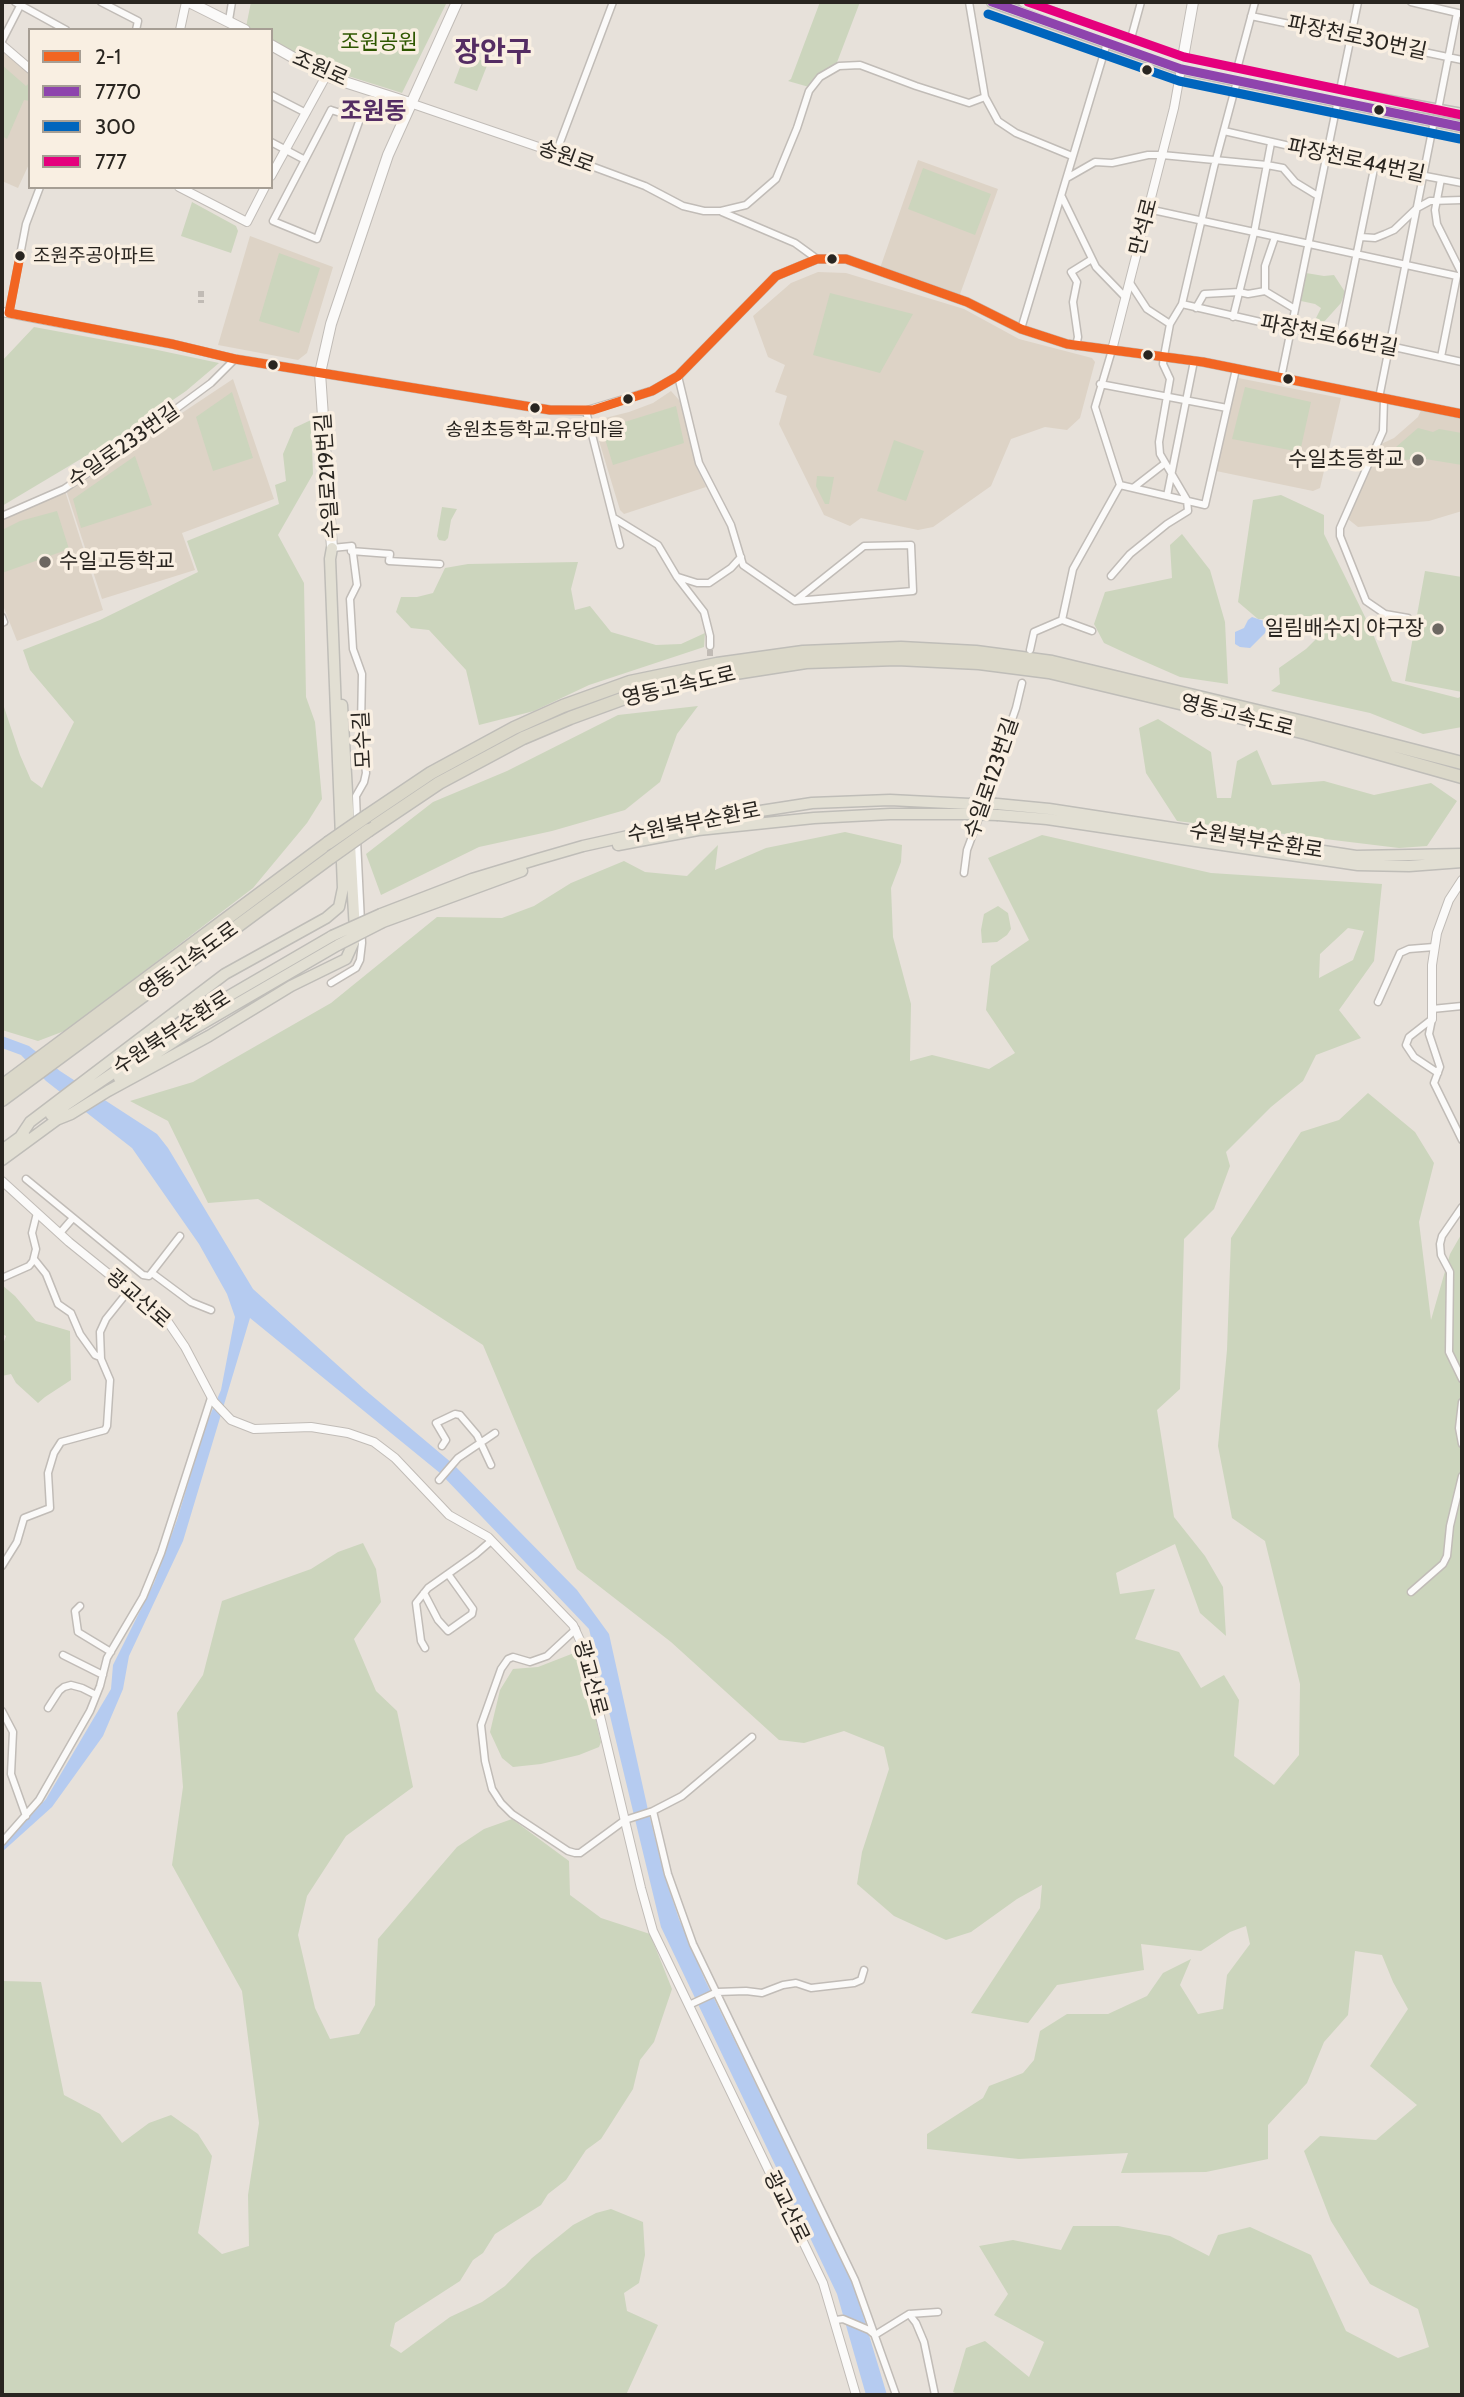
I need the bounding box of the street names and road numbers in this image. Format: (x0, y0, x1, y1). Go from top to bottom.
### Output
street label: 파장천로30번길 (1285, 11, 1429, 65)
street label: 조원로 (288, 46, 352, 92)
street label: 파장천로44번길 (1285, 134, 1427, 188)
street label: 송원로 (534, 135, 598, 179)
street label: 만석로 (1125, 196, 1163, 258)
street label: 파장천로66번길 (1258, 310, 1400, 362)
street label: 수일로233번길 (63, 398, 185, 494)
street label: 수일로219번길 (311, 412, 345, 540)
street label: 영동고속도로 (620, 662, 738, 712)
street label: 영동고속도로 (1178, 690, 1296, 742)
street label: 모수길 (349, 710, 377, 770)
street label: 수일로123번길 (960, 714, 1024, 842)
street label: 수원북부순환로 (625, 798, 763, 848)
street label: 수원북부순환로 (1187, 818, 1325, 864)
street label: 영동고속도로 (135, 917, 243, 1005)
street label: 수원북부순환로 (108, 986, 236, 1080)
street label: 광교산로 (101, 1264, 175, 1334)
street label: 광교산로 (568, 1637, 612, 1719)
street label: 광교산로 (758, 2167, 814, 2247)

